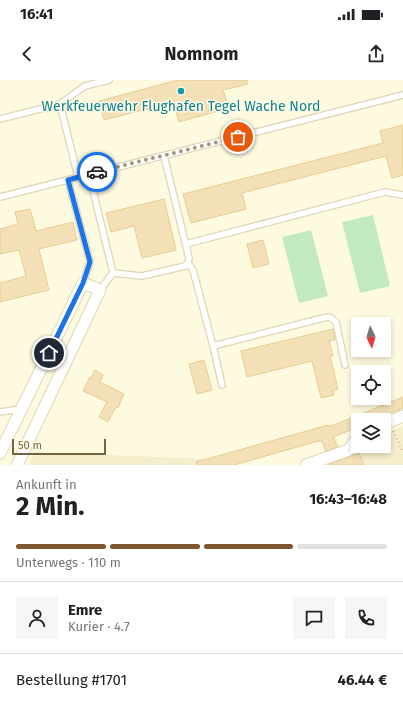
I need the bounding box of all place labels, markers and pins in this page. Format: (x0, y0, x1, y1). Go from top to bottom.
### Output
marker: Werkfeuerwehr Flughafen Tegel Wache Nord (176, 86, 186, 96)
place label: Werkfeuerwehr Flughafen Tegel Wache Nord (42, 98, 320, 115)
pin (221, 120, 255, 154)
pin (32, 336, 66, 370)

